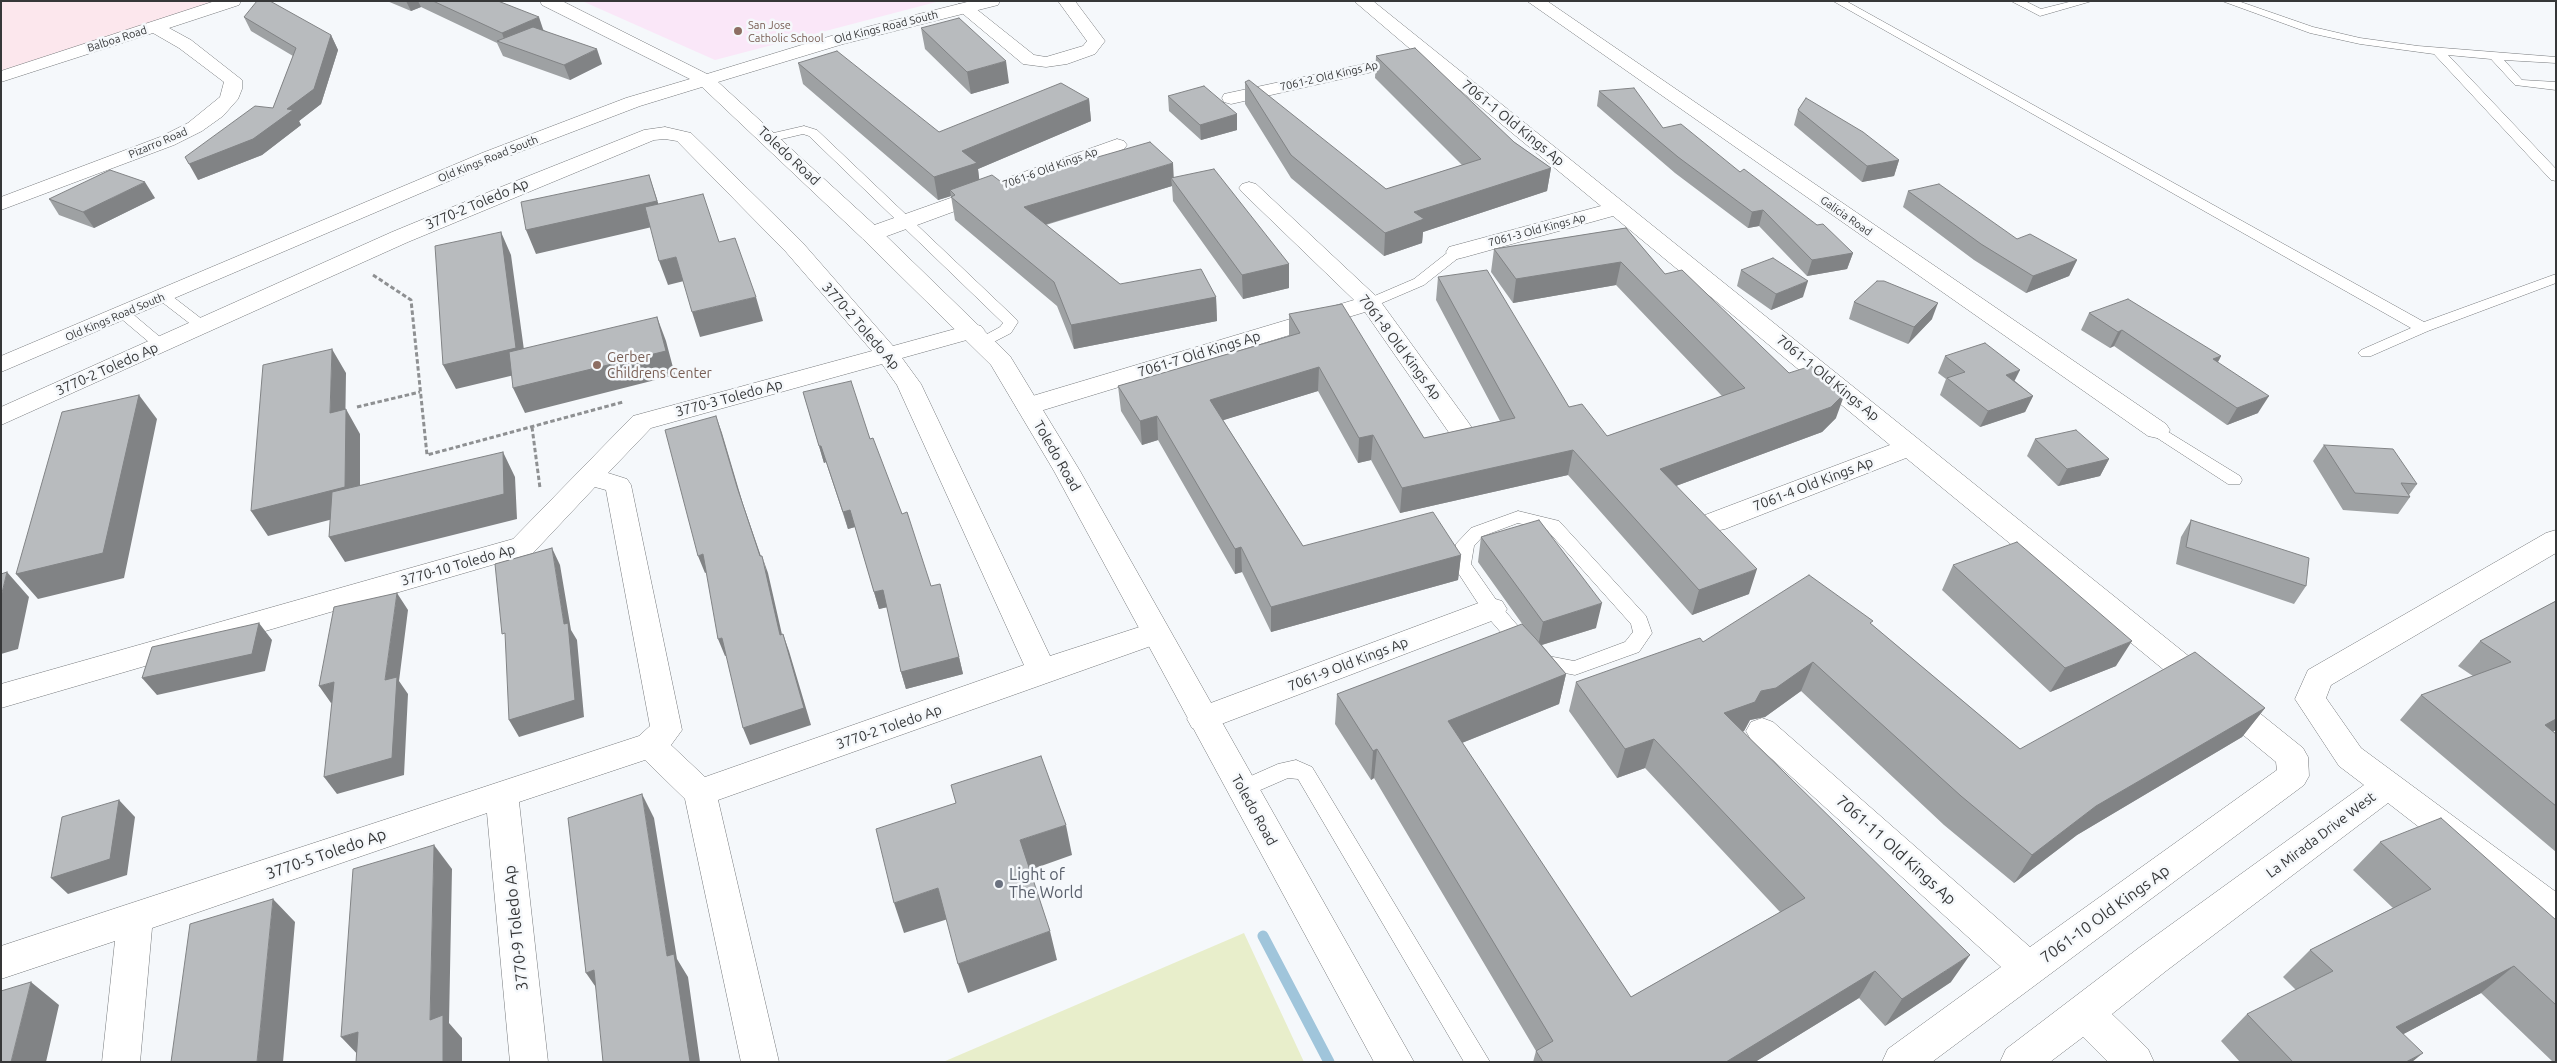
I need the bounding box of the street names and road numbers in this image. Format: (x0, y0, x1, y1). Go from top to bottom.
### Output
street label: Old Kings Road South (833, 8, 939, 46)
street label: Balboa Road (86, 23, 148, 55)
street label: 7061-2 Old Kings Ap (1279, 58, 1379, 94)
street label: 7061-1 Old Kings Ap (1458, 76, 1568, 170)
street label: Toledo Road (755, 123, 823, 189)
street label: Pizarro Road (127, 125, 189, 161)
street label: Old Kings Road South (436, 133, 540, 185)
street label: 7061-6 Old Kings Ap (1001, 145, 1099, 191)
street label: 3770-2 Toledo Ap (423, 175, 531, 233)
street label: Galicia Road (1818, 193, 1874, 239)
street label: 7061-3 Old Kings Ap (1487, 211, 1587, 249)
street label: 3770-2 Toledo Ap (818, 279, 904, 373)
street label: Old Kings Road South (63, 290, 167, 344)
street label: 7061-8 Old Kings Ap (1355, 291, 1445, 403)
street label: 7061-7 Old Kings Ap (1136, 327, 1262, 381)
street label: 7061-1 Old Kings Ap (1773, 331, 1883, 425)
street label: 3770-2 Toledo Ap (53, 339, 161, 399)
street label: 3770-3 Toledo Ap (674, 376, 784, 420)
street label: Toledo Road (1030, 418, 1084, 494)
street label: 7061-4 Old Kings Ap (1750, 453, 1876, 515)
street label: 3770-10 Toledo Ap (399, 541, 517, 589)
street label: 7061-9 Old Kings Ap (1285, 633, 1411, 695)
street label: 3770-2 Toledo Ap (834, 701, 944, 753)
street label: Toledo Road (1228, 772, 1280, 848)
street label: La Mirada Drive West (2263, 788, 2379, 882)
street label: 7061-11 Old Kings Ap (1832, 791, 1960, 909)
street label: 3770-5 Toledo Ap (263, 824, 389, 884)
street label: 7061-10 Old Kings Ap (2037, 861, 2173, 967)
street label: 3770-9 Toledo Ap (500, 864, 532, 992)

